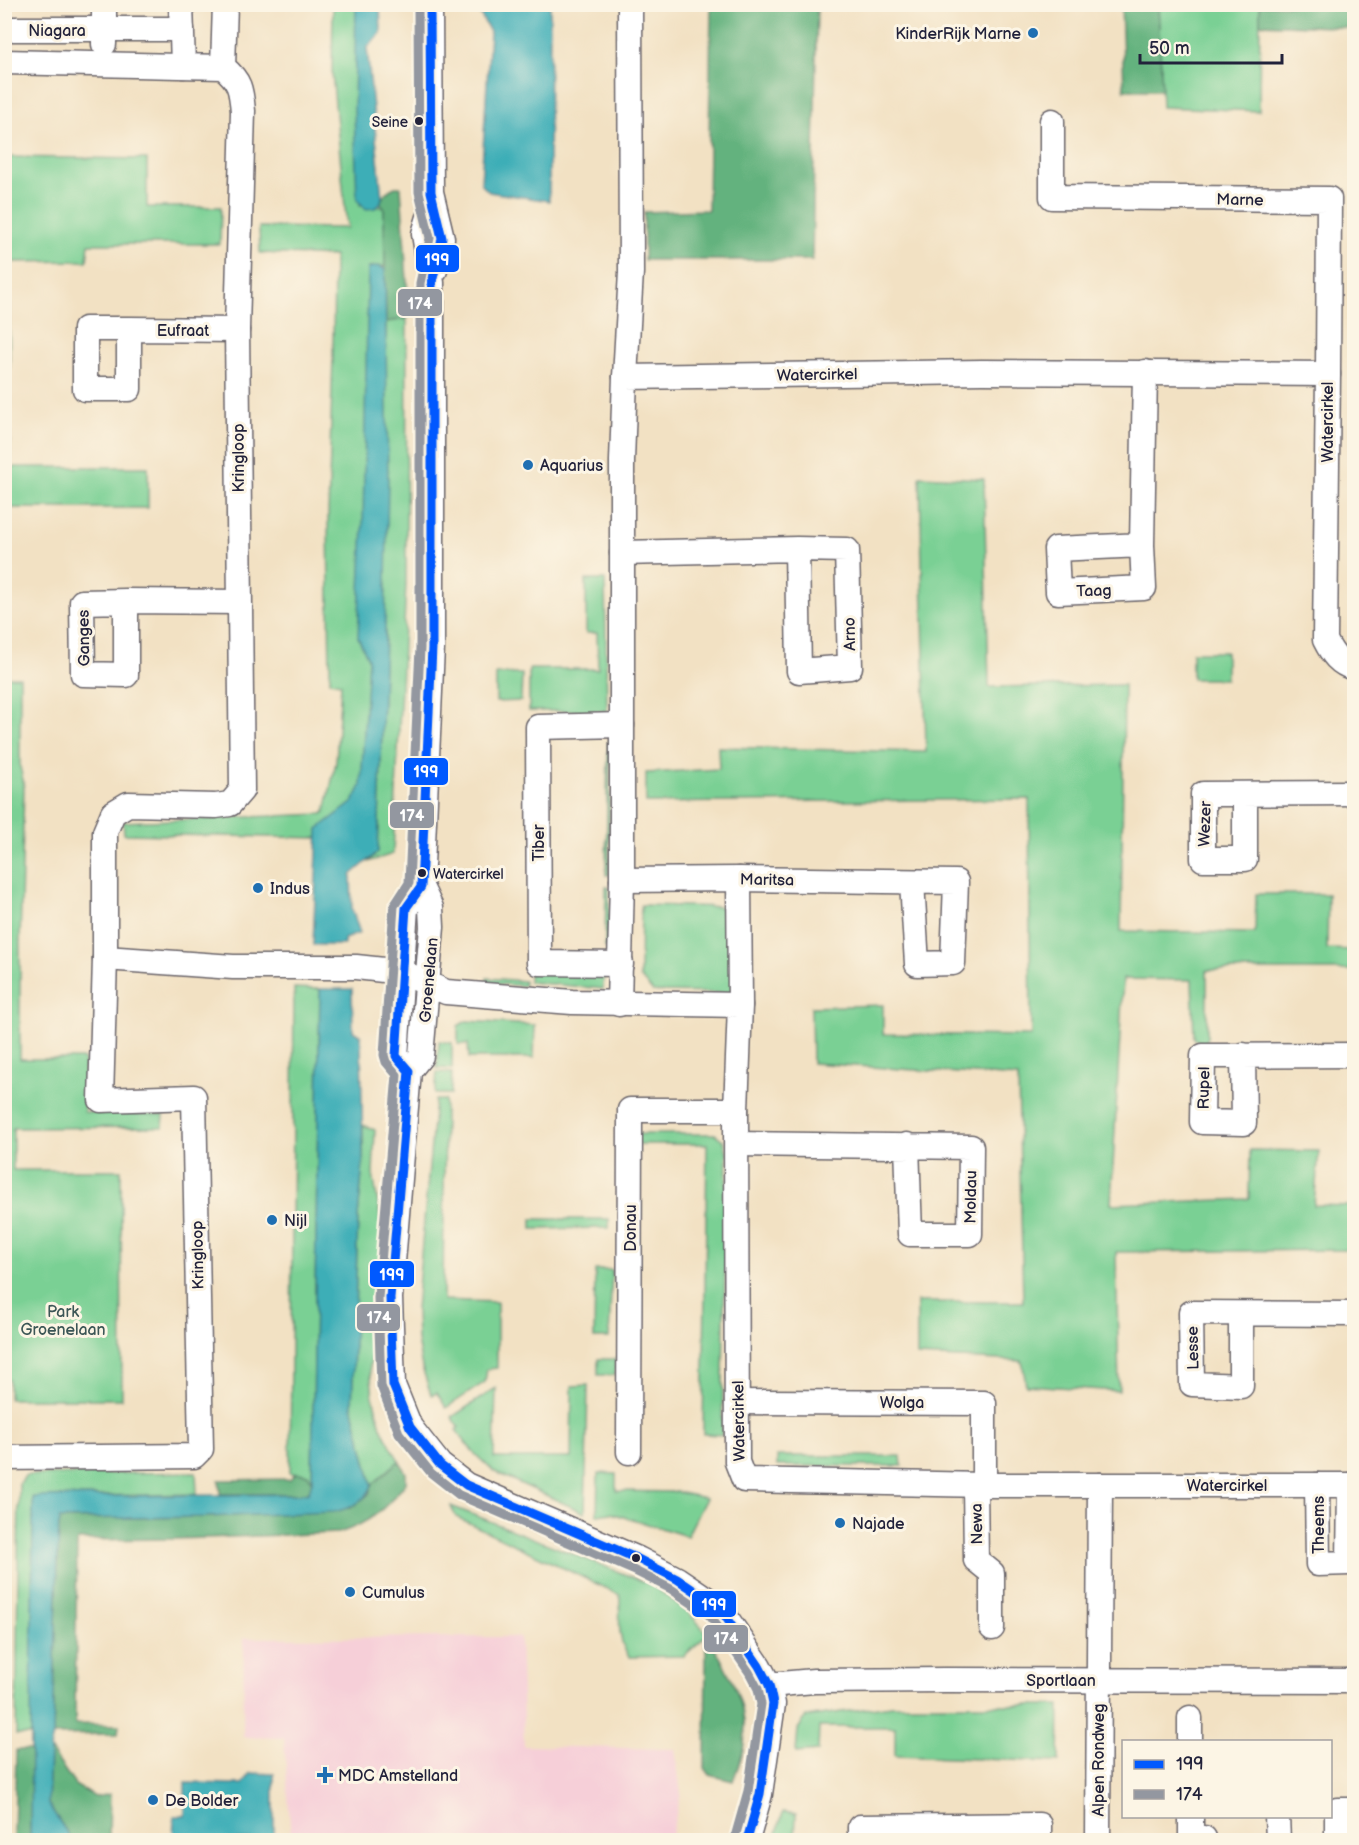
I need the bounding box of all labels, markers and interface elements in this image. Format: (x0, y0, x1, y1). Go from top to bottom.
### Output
street label: Niagara (28, 22, 86, 41)
place label: KinderRijk Marne (895, 25, 1022, 44)
marker: KinderRijk Marne (1026, 26, 1040, 40)
scale bar (1140, 27, 1282, 65)
text: 50 m (1149, 38, 1190, 59)
place label: Seine (372, 114, 408, 131)
marker: Seine (413, 115, 425, 127)
street label: Marne (1216, 191, 1264, 210)
line badge: 199 (415, 244, 460, 273)
text: 199 (424, 251, 450, 270)
line badge: 174 (397, 288, 443, 317)
text: 174 (408, 295, 433, 314)
street label: Eufraat (157, 322, 209, 341)
street label: Watercirkel (776, 365, 858, 386)
street label: Watercirkel (1319, 382, 1338, 462)
street label: Kringloop (230, 423, 249, 493)
place label: Aquarius (540, 457, 603, 476)
marker: Aquarius (521, 458, 535, 472)
street label: Taag (1076, 581, 1112, 602)
street label: Ganges (75, 609, 94, 667)
street label: Arno (841, 617, 860, 651)
line badge: 199 (403, 757, 449, 786)
text: 199 (413, 763, 439, 782)
line badge: 174 (389, 801, 435, 829)
street label: Wezer (1195, 801, 1216, 847)
text: 174 (400, 807, 425, 826)
street label: Tiber (530, 824, 549, 862)
place label: Watercirkel (433, 866, 504, 883)
marker: Watercirkel (416, 867, 428, 879)
street label: Maritsa (740, 871, 794, 890)
place label: Indus (270, 880, 310, 899)
marker: Indus (251, 881, 265, 895)
street label: Groenelaan (416, 937, 443, 1023)
street label: Rupel (1195, 1067, 1214, 1110)
street label: Moldau (962, 1170, 981, 1224)
street label: Donau (622, 1204, 641, 1252)
place label: Nijl (284, 1212, 307, 1231)
marker: Nijl (265, 1213, 279, 1227)
street label: Kringloop (188, 1220, 209, 1290)
line badge: 199 (369, 1260, 415, 1288)
text: 199 (379, 1266, 405, 1285)
park label: Park Groenelaan (20, 1303, 106, 1340)
line badge: 174 (356, 1303, 401, 1332)
text: 174 (367, 1309, 392, 1328)
street label: Lesse (1184, 1326, 1203, 1370)
street label: Watercirkel (729, 1380, 750, 1462)
street label: Wolga (880, 1394, 924, 1413)
street label: Watercirkel (1187, 1477, 1267, 1496)
street label: Theems (1310, 1496, 1329, 1554)
street label: Newa (968, 1503, 987, 1545)
place label: Najade (852, 1515, 905, 1534)
marker: Najade (833, 1516, 847, 1530)
unlabelled marker (630, 1552, 642, 1564)
place label: Cumulus (362, 1584, 425, 1603)
marker: Cumulus (343, 1585, 357, 1599)
line badge: 199 (691, 1590, 737, 1618)
text: 199 (701, 1596, 727, 1615)
line badge: 174 (703, 1624, 749, 1653)
text: 174 (714, 1630, 739, 1649)
street label: Sportlaan (1026, 1672, 1096, 1691)
street label: Alpen Rondweg (1090, 1704, 1109, 1816)
legend (1122, 1740, 1332, 1818)
text: 199 (1176, 1754, 1204, 1775)
marker: MDC Amstelland (316, 1766, 334, 1784)
place label: MDC Amstelland (338, 1767, 458, 1786)
text: 174 (1176, 1784, 1203, 1805)
place label: De Bolder (165, 1792, 238, 1811)
marker: De Bolder (146, 1793, 160, 1807)

